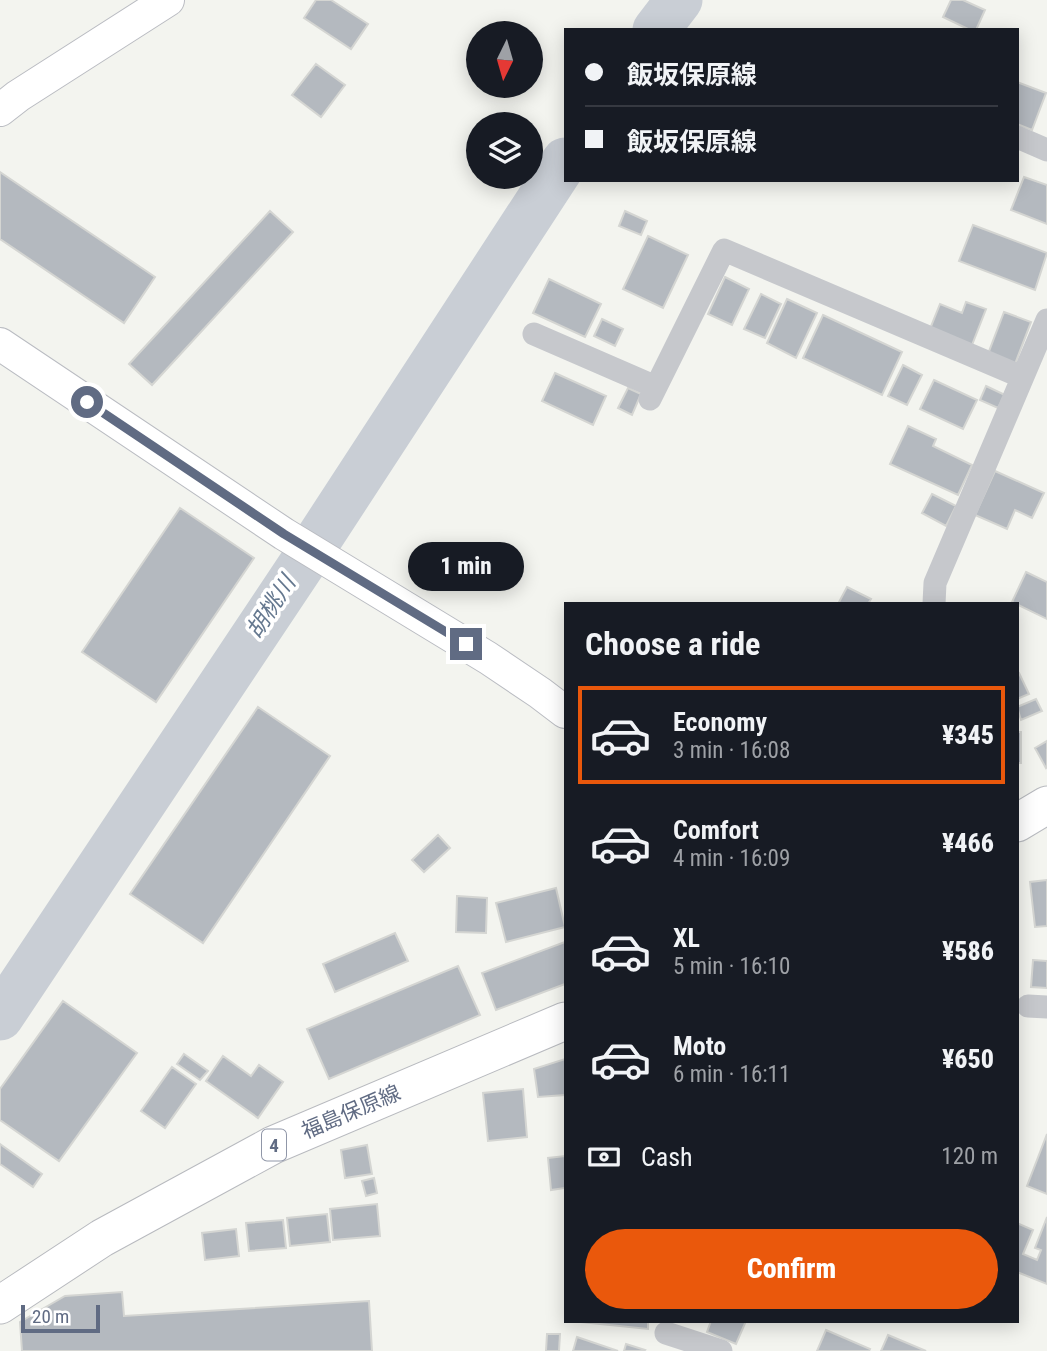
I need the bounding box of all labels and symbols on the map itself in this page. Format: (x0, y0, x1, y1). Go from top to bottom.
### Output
north arrow (466, 21, 542, 98)
route start (71, 386, 103, 418)
callout: 1 min (408, 542, 524, 592)
water label: 胡桃川 (241, 568, 303, 643)
route end (450, 628, 482, 660)
street label: 福島保原線 (298, 1080, 404, 1144)
road number: 4 (262, 1130, 286, 1161)
scale bar (21, 1302, 100, 1334)

